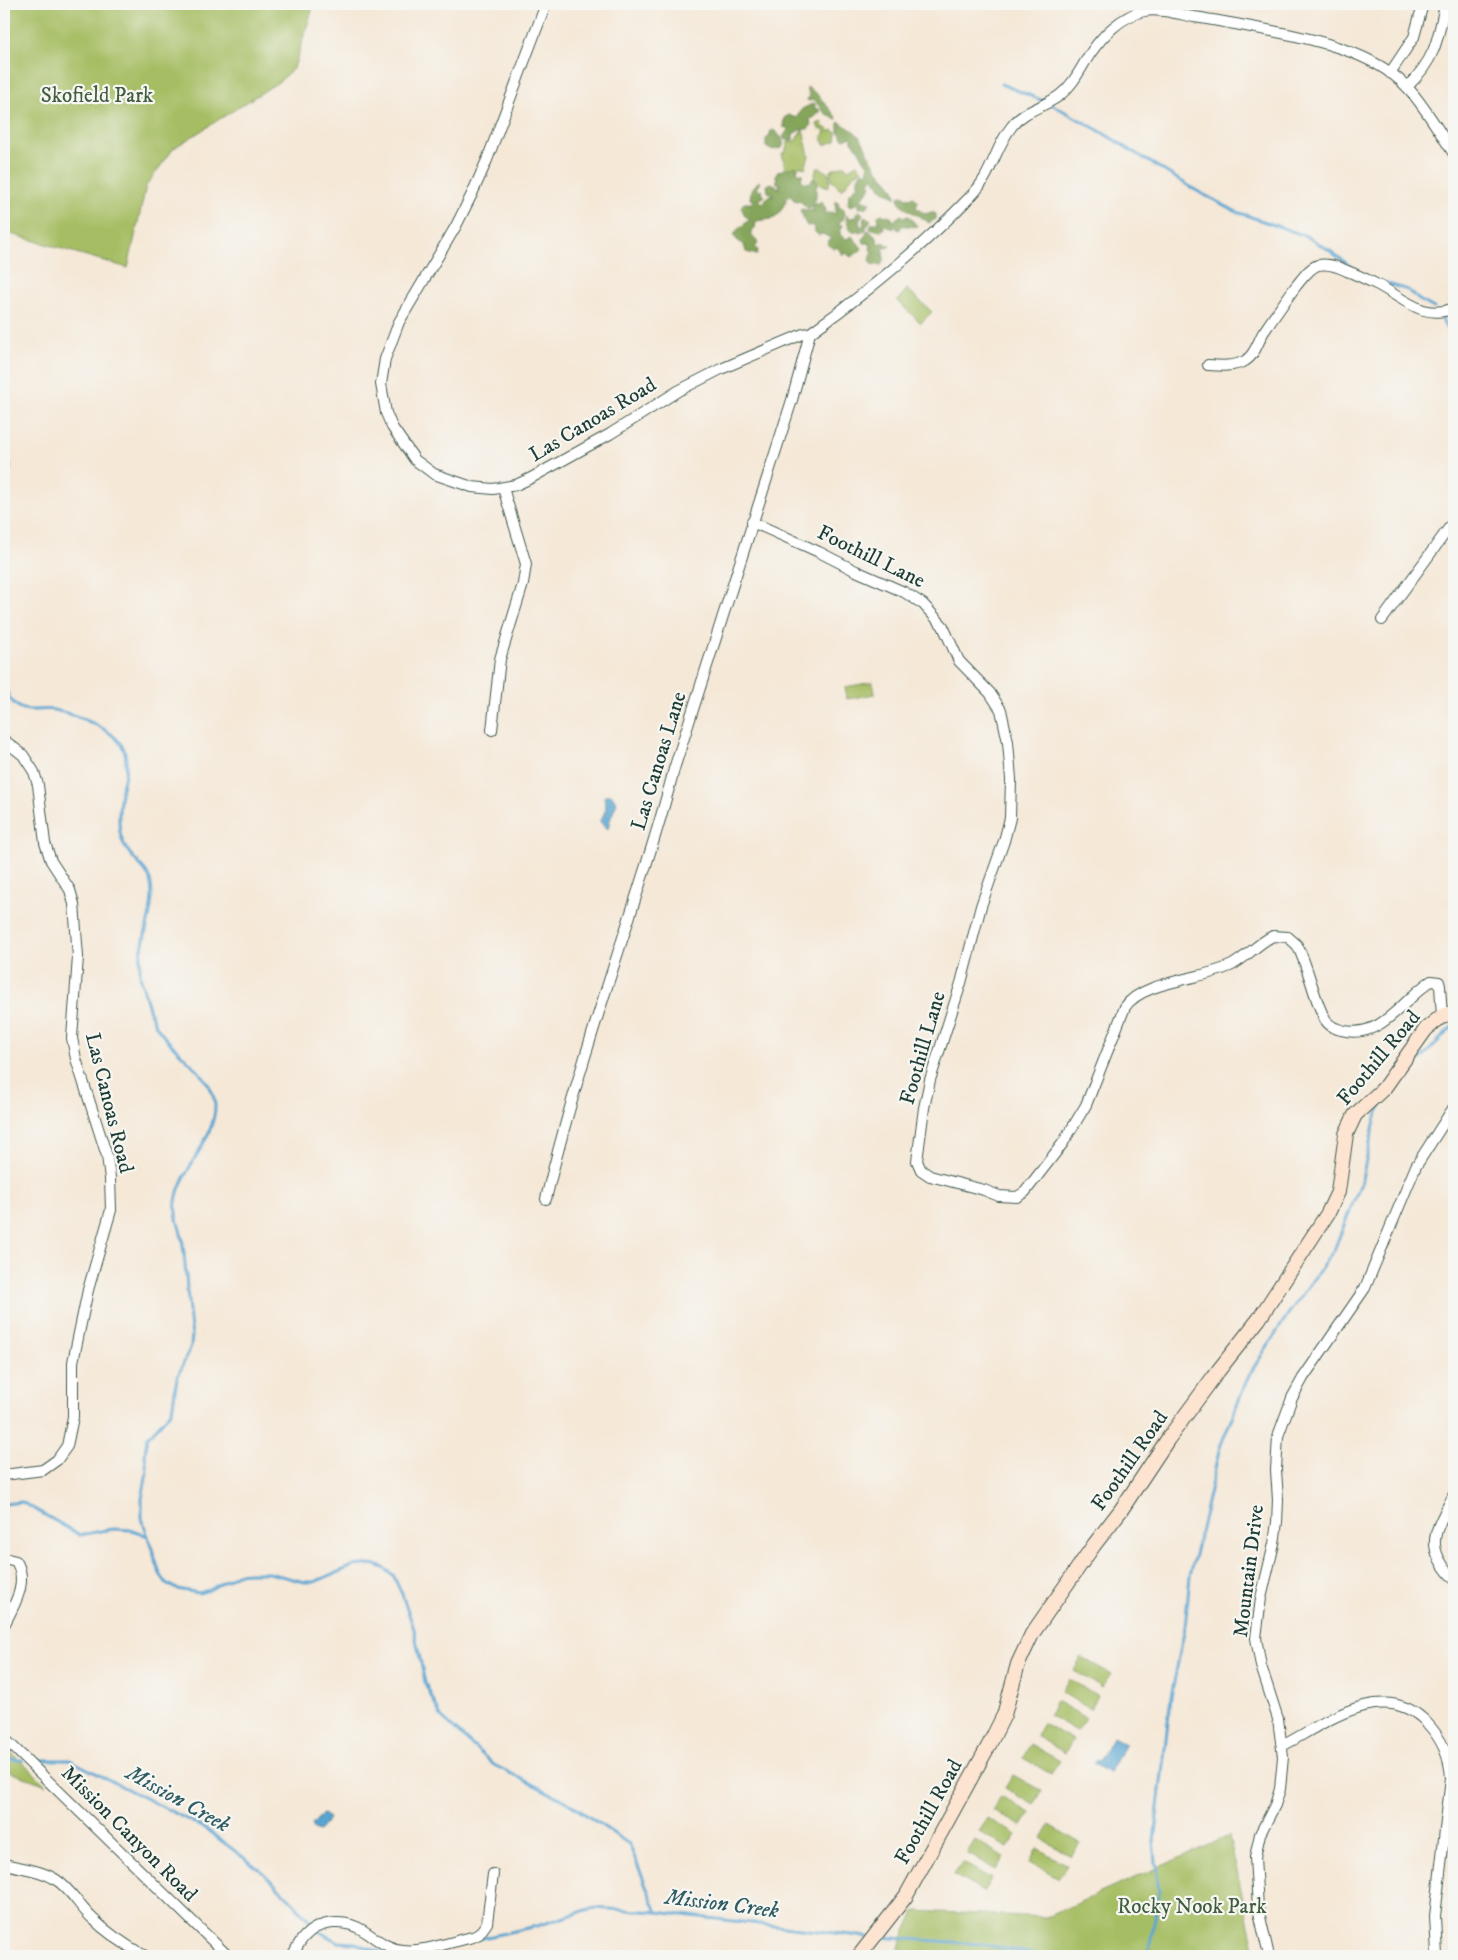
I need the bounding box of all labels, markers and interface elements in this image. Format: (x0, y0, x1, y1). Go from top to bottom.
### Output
park label: Skofield Park (41, 83, 154, 109)
street label: Las Canoas Road (525, 372, 662, 468)
street label: Foothill Lane (813, 520, 929, 594)
street label: Las Canoas Lane (626, 688, 693, 833)
street label: Foothill Lane (894, 988, 952, 1108)
street label: Foothill Road (1332, 1005, 1427, 1111)
street label: Las Canoas Road (79, 1030, 139, 1176)
street label: Foothill Road (1086, 1405, 1174, 1516)
street label: Mountain Drive (1228, 1503, 1270, 1639)
street label: Foothill Road (889, 1754, 969, 1869)
water label: Mission Creek (120, 1759, 235, 1839)
street label: Mission Canyon Road (55, 1760, 203, 1908)
water label: Mission Creek (662, 1883, 781, 1924)
park label: Rocky Nook Park (1117, 1894, 1267, 1920)

